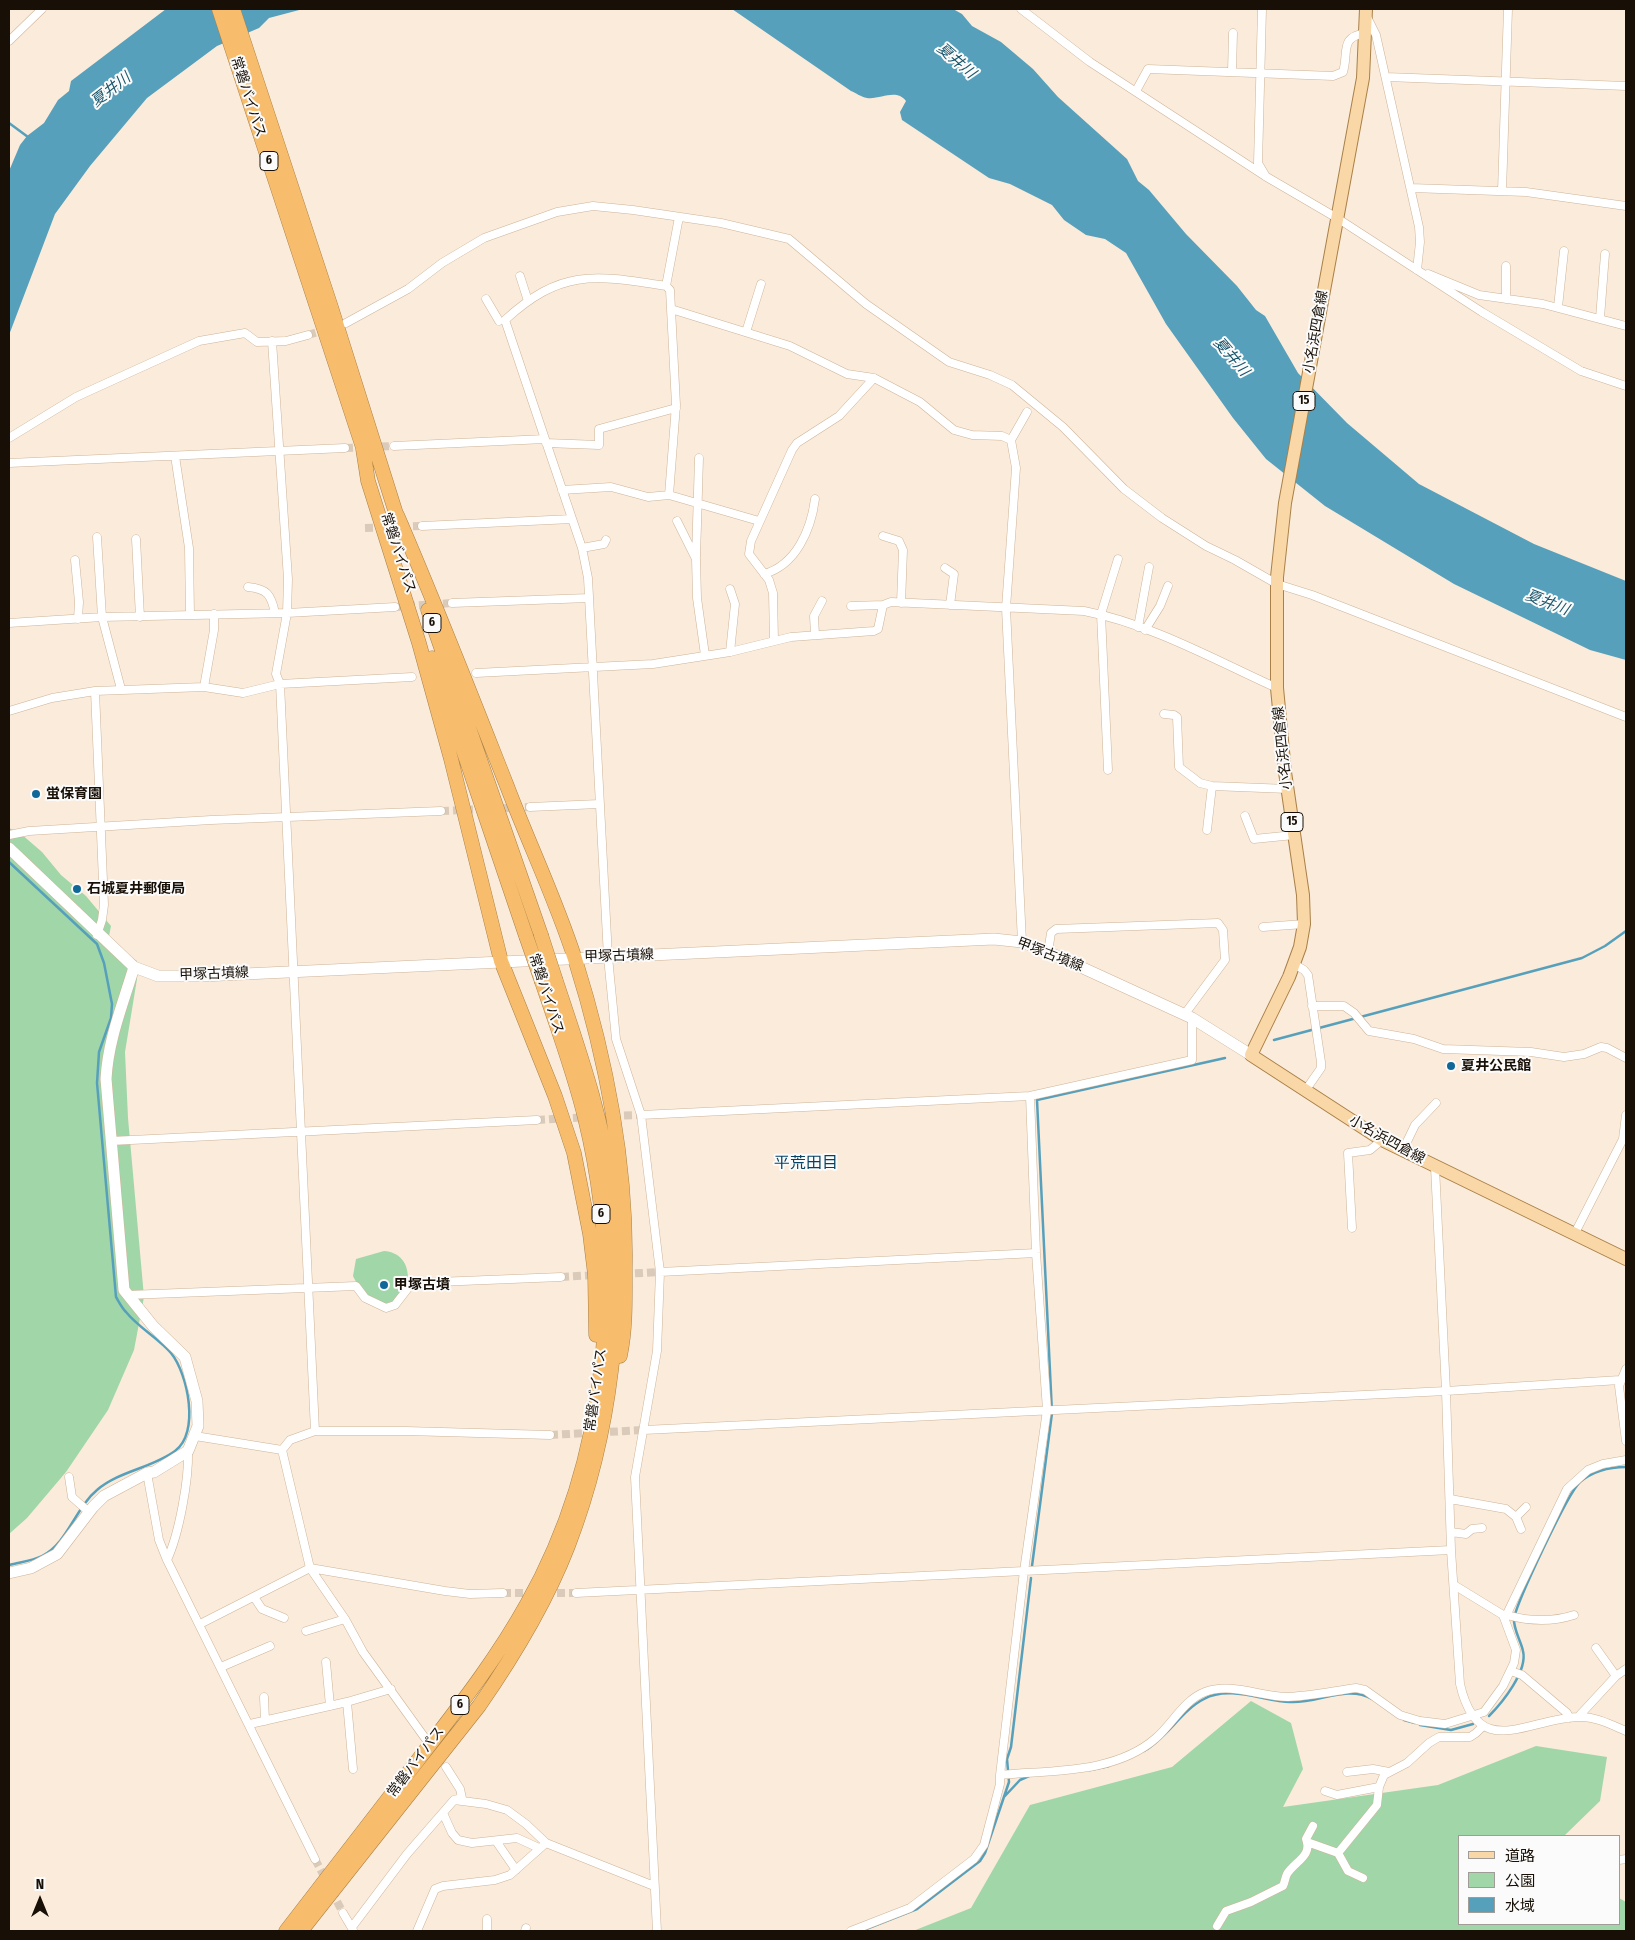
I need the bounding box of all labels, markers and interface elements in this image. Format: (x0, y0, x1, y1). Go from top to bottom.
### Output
water label: 夏井川 (933, 39, 979, 83)
street label: 常磐バイパス (227, 54, 269, 140)
water label: 夏井川 (88, 69, 134, 111)
road number: 6 (260, 152, 278, 170)
street label: 小名浜四倉線 (1300, 289, 1332, 375)
water label: 夏井川 (1209, 334, 1253, 380)
road number: 15 (1293, 392, 1315, 411)
street label: 常磐バイパス (377, 510, 419, 596)
water label: 夏井川 (1523, 587, 1571, 619)
road number: 6 (423, 614, 441, 632)
street label: 小名浜四倉線 (1270, 705, 1296, 791)
place label: 蛍保育園 (46, 786, 102, 802)
marker: 蛍保育園 (30, 788, 42, 800)
road number: 15 (1281, 812, 1303, 832)
place label: 石城夏井郵便局 (87, 881, 185, 897)
marker: 石城夏井郵便局 (71, 883, 83, 895)
street label: 甲塚古墳線 (1014, 935, 1086, 975)
street label: 甲塚古墳線 (584, 946, 654, 966)
street label: 常磐バイパス (525, 951, 567, 1037)
street label: 甲塚古墳線 (179, 964, 249, 984)
place label: 夏井公民館 (1461, 1058, 1531, 1074)
marker: 夏井公民館 (1445, 1060, 1457, 1072)
street label: 小名浜四倉線 (1346, 1112, 1428, 1168)
district label: 平荒田目 (774, 1154, 838, 1174)
road number: 6 (592, 1204, 610, 1224)
place label: 甲塚古墳 (394, 1277, 450, 1293)
marker: 甲塚古墳 (378, 1279, 390, 1291)
street label: 常磐バイパス (582, 1347, 610, 1433)
road number: 6 (451, 1696, 469, 1714)
street label: 常磐バイパス (384, 1723, 448, 1801)
legend (1458, 1835, 1620, 1925)
text: 道路 (1505, 1847, 1535, 1865)
text: 公園 (1505, 1872, 1535, 1890)
north arrow (15, 1875, 65, 1925)
text: N (36, 1876, 44, 1893)
text: 水域 (1505, 1897, 1535, 1915)

